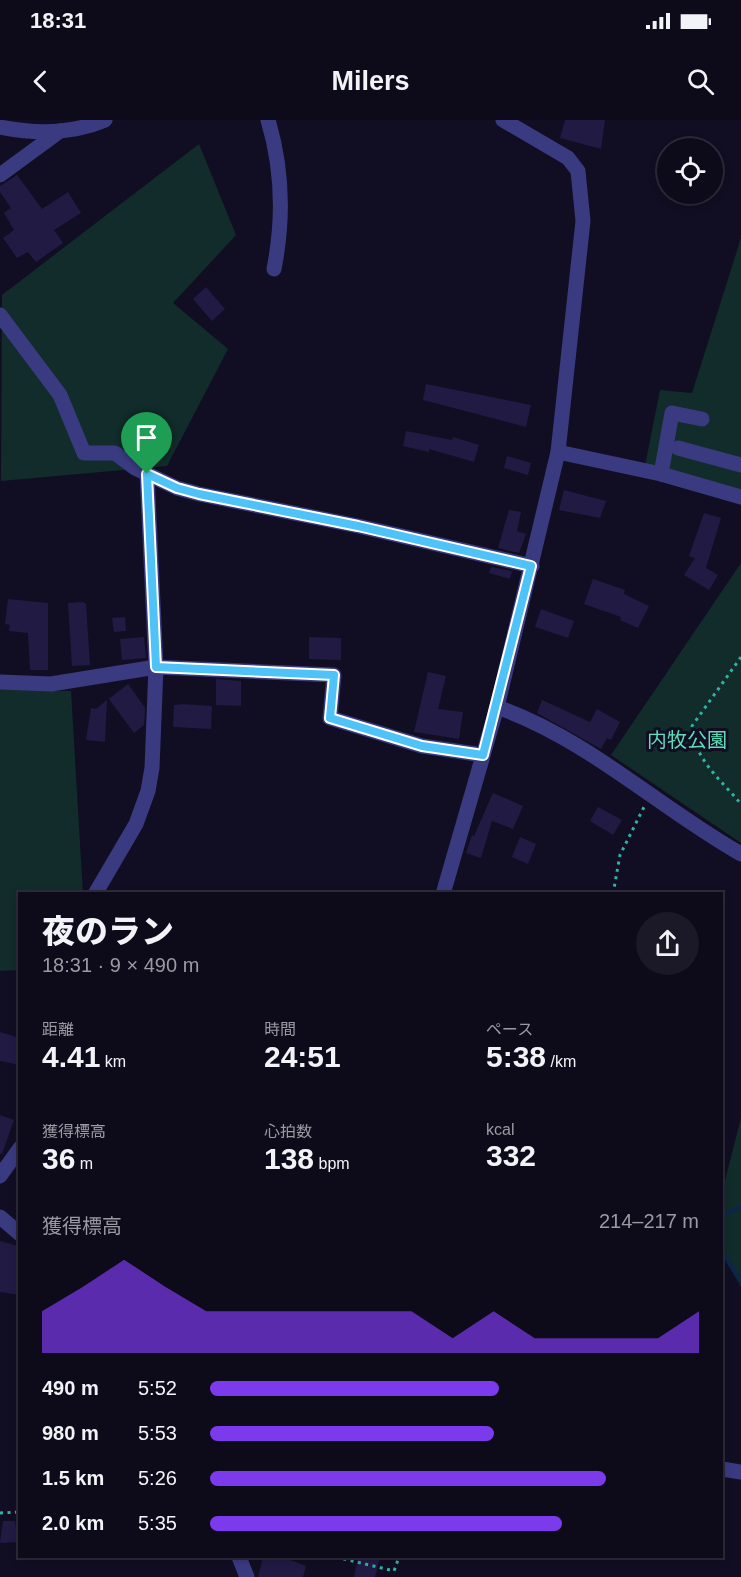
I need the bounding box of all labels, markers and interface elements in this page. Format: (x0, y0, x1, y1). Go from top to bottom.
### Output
text: 18:31 (30, 8, 86, 33)
icon: back (24, 65, 57, 98)
icon: search (684, 65, 717, 98)
text: Milers (331, 66, 410, 96)
map controls (657, 138, 723, 204)
button: locate (657, 138, 723, 204)
pin (121, 412, 172, 474)
icon: arrive (130, 421, 163, 454)
park label: 内牧公園 (647, 729, 727, 751)
button: share (636, 912, 699, 975)
text: 夜のラン (42, 913, 174, 950)
text: 18:31 · 9 × 490 m (42, 954, 199, 976)
text: 距離 (42, 1021, 74, 1038)
text: 時間 (264, 1021, 296, 1038)
text: ペース (486, 1021, 533, 1038)
text: 4.41 (42, 1040, 100, 1073)
text: 24:51 (264, 1040, 341, 1073)
text: 5:38 (486, 1040, 546, 1073)
text: km (100, 1053, 126, 1070)
text: /km (546, 1053, 576, 1070)
text: kcal (486, 1121, 514, 1138)
text: 獲得標高 (42, 1123, 106, 1140)
text: 心拍数 (264, 1123, 312, 1140)
text: 332 (486, 1139, 536, 1172)
text: 36 (42, 1142, 75, 1175)
text: 138 (264, 1142, 314, 1175)
text: m (75, 1155, 93, 1172)
text: bpm (314, 1155, 350, 1172)
text: 214–217 m (599, 1210, 699, 1232)
text: 獲得標高 (42, 1215, 122, 1237)
text: 490 m (42, 1377, 99, 1399)
text: 5:52 (138, 1377, 177, 1399)
text: 980 m (42, 1422, 99, 1444)
text: 5:53 (138, 1422, 177, 1444)
text: 1.5 km (42, 1467, 104, 1489)
text: 5:26 (138, 1467, 177, 1489)
text: 2.0 km (42, 1512, 104, 1534)
text: 5:35 (138, 1512, 177, 1534)

